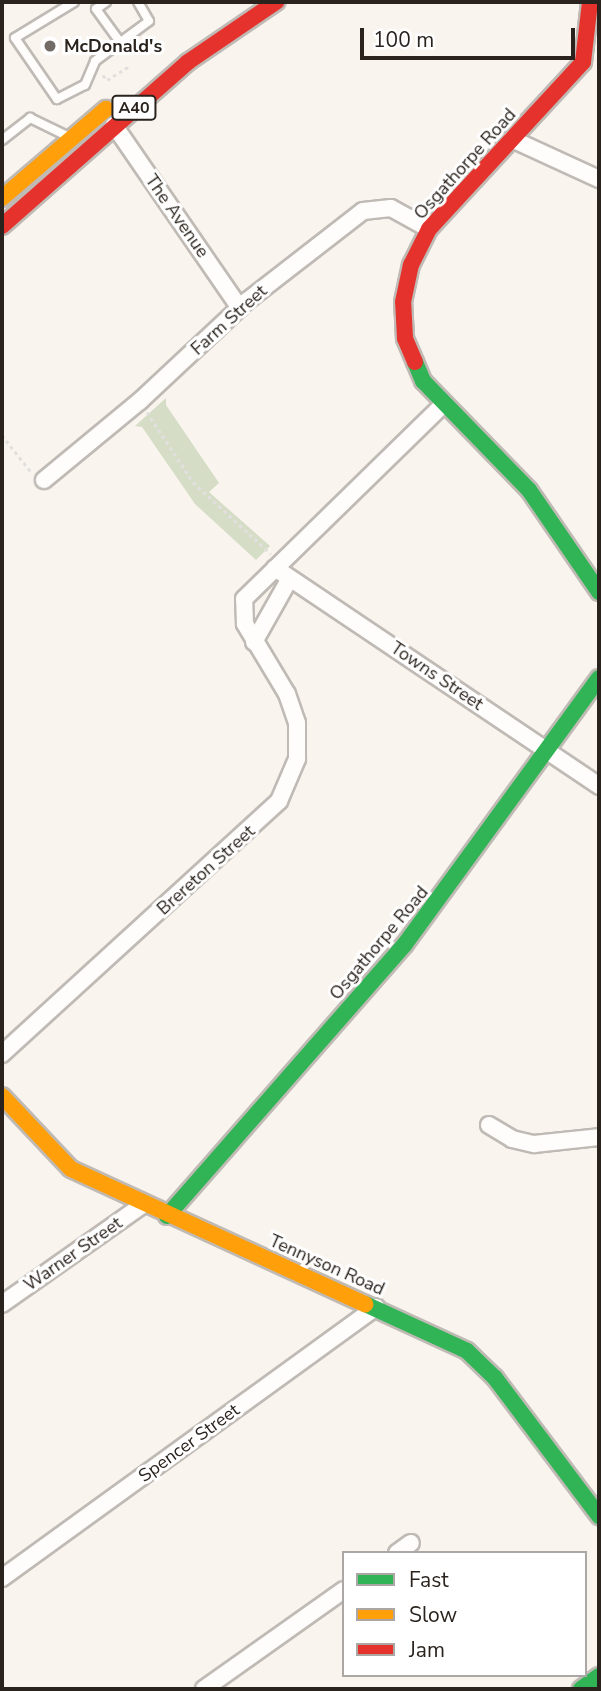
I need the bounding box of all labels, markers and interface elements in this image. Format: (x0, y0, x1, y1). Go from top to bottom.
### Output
scale bar (363, 14, 578, 58)
text: 100 m (373, 26, 434, 54)
place label: McDonald's (64, 35, 162, 57)
marker: McDonald's (42, 38, 58, 54)
road number: A40 (111, 96, 157, 120)
street label: Osgathorpe Road (409, 104, 521, 224)
street label: The Avenue (140, 170, 214, 262)
street label: Farm Street (187, 280, 271, 360)
street label: Towns Street (387, 637, 487, 715)
street label: Brereton Street (153, 820, 259, 920)
street label: Osgathorpe Road (325, 882, 433, 1004)
street label: Warner Street (20, 1212, 126, 1296)
street label: Tennyson Road (266, 1230, 388, 1300)
street label: Spencer Street (134, 1399, 244, 1487)
legend (342, 1551, 587, 1677)
text: Fast (409, 1566, 449, 1594)
text: Slow (409, 1601, 457, 1629)
text: Jam (409, 1636, 445, 1664)

